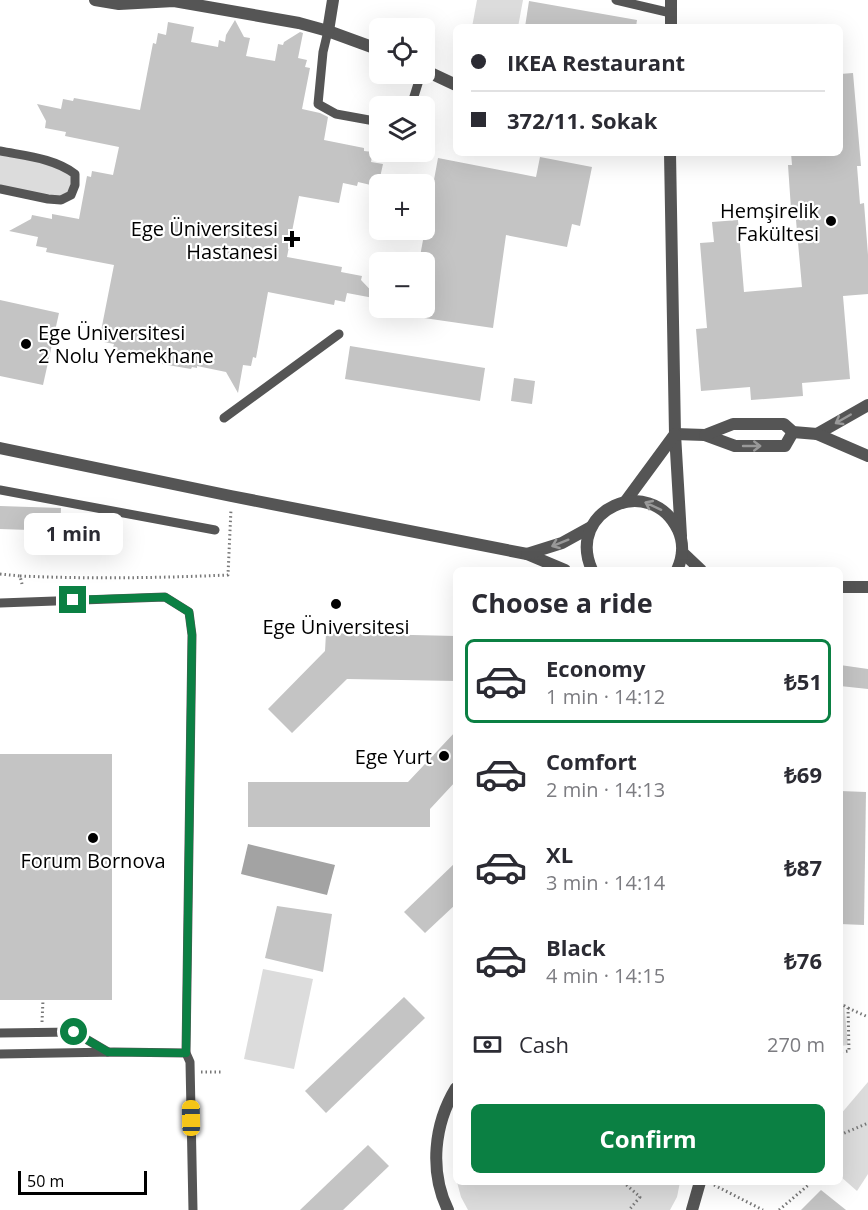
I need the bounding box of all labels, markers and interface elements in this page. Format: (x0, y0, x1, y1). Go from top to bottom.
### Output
map controls (369, 18, 435, 318)
button: locate (369, 18, 435, 84)
text: IKEA Restaurant (507, 47, 685, 77)
button: layers (369, 96, 435, 162)
text: 372/11. Sokak (507, 105, 657, 135)
button: + (369, 174, 435, 240)
place label: Hemşirelik Fakültesi (720, 197, 819, 247)
marker: Hemşirelik Fakültesi (824, 214, 838, 228)
place label: Ege Üniversitesi Hastanesi (131, 215, 278, 265)
marker: Ege Üniversitesi Hastanesi (283, 230, 301, 248)
button: − (369, 252, 435, 318)
place label: Ege Üniversitesi 2 Nolu Yemekhane (38, 319, 214, 369)
marker: Ege Üniversitesi 2 Nolu Yemekhane (19, 337, 33, 351)
one-way arrow (834, 414, 852, 425)
one-way arrow (741, 440, 761, 452)
one-way arrow (645, 500, 663, 511)
callout: 1 min (23, 513, 122, 555)
text: 1 min (46, 520, 101, 547)
one-way arrow (551, 538, 570, 549)
text: Choose a ride (471, 584, 653, 621)
route end (59, 586, 86, 613)
marker: Ege Üniversitesi (329, 597, 343, 611)
place label: Ege Üniversitesi (262, 613, 410, 640)
text: Economy (546, 653, 645, 683)
icon: car (474, 654, 528, 708)
text: ₺51 (784, 666, 822, 696)
text: 1 min · 14:12 (546, 683, 665, 710)
place label: Ege Yurt (355, 743, 432, 770)
text: Comfort (546, 746, 637, 776)
icon: car (474, 747, 528, 801)
marker: Ege Yurt (437, 749, 451, 763)
text: ₺69 (784, 759, 822, 789)
text: 2 min · 14:13 (546, 776, 665, 803)
marker: Forum Bornova (86, 831, 100, 845)
text: XL (546, 839, 573, 869)
icon: car (474, 840, 528, 894)
place label: Forum Bornova (20, 847, 166, 874)
text: ₺87 (784, 852, 822, 882)
text: 3 min · 14:14 (546, 869, 665, 896)
text: Black (546, 932, 606, 962)
icon: car (474, 933, 528, 987)
text: ₺76 (784, 945, 822, 975)
text: 4 min · 14:15 (546, 962, 665, 989)
route start (60, 1018, 87, 1045)
icon: cash (471, 1028, 504, 1061)
text: Cash (519, 1029, 569, 1059)
text: 270 m (767, 1031, 825, 1058)
car (182, 1100, 200, 1136)
button: Confirm (471, 1104, 825, 1173)
scale bar (18, 1168, 147, 1196)
text: 50 m (27, 1170, 64, 1192)

